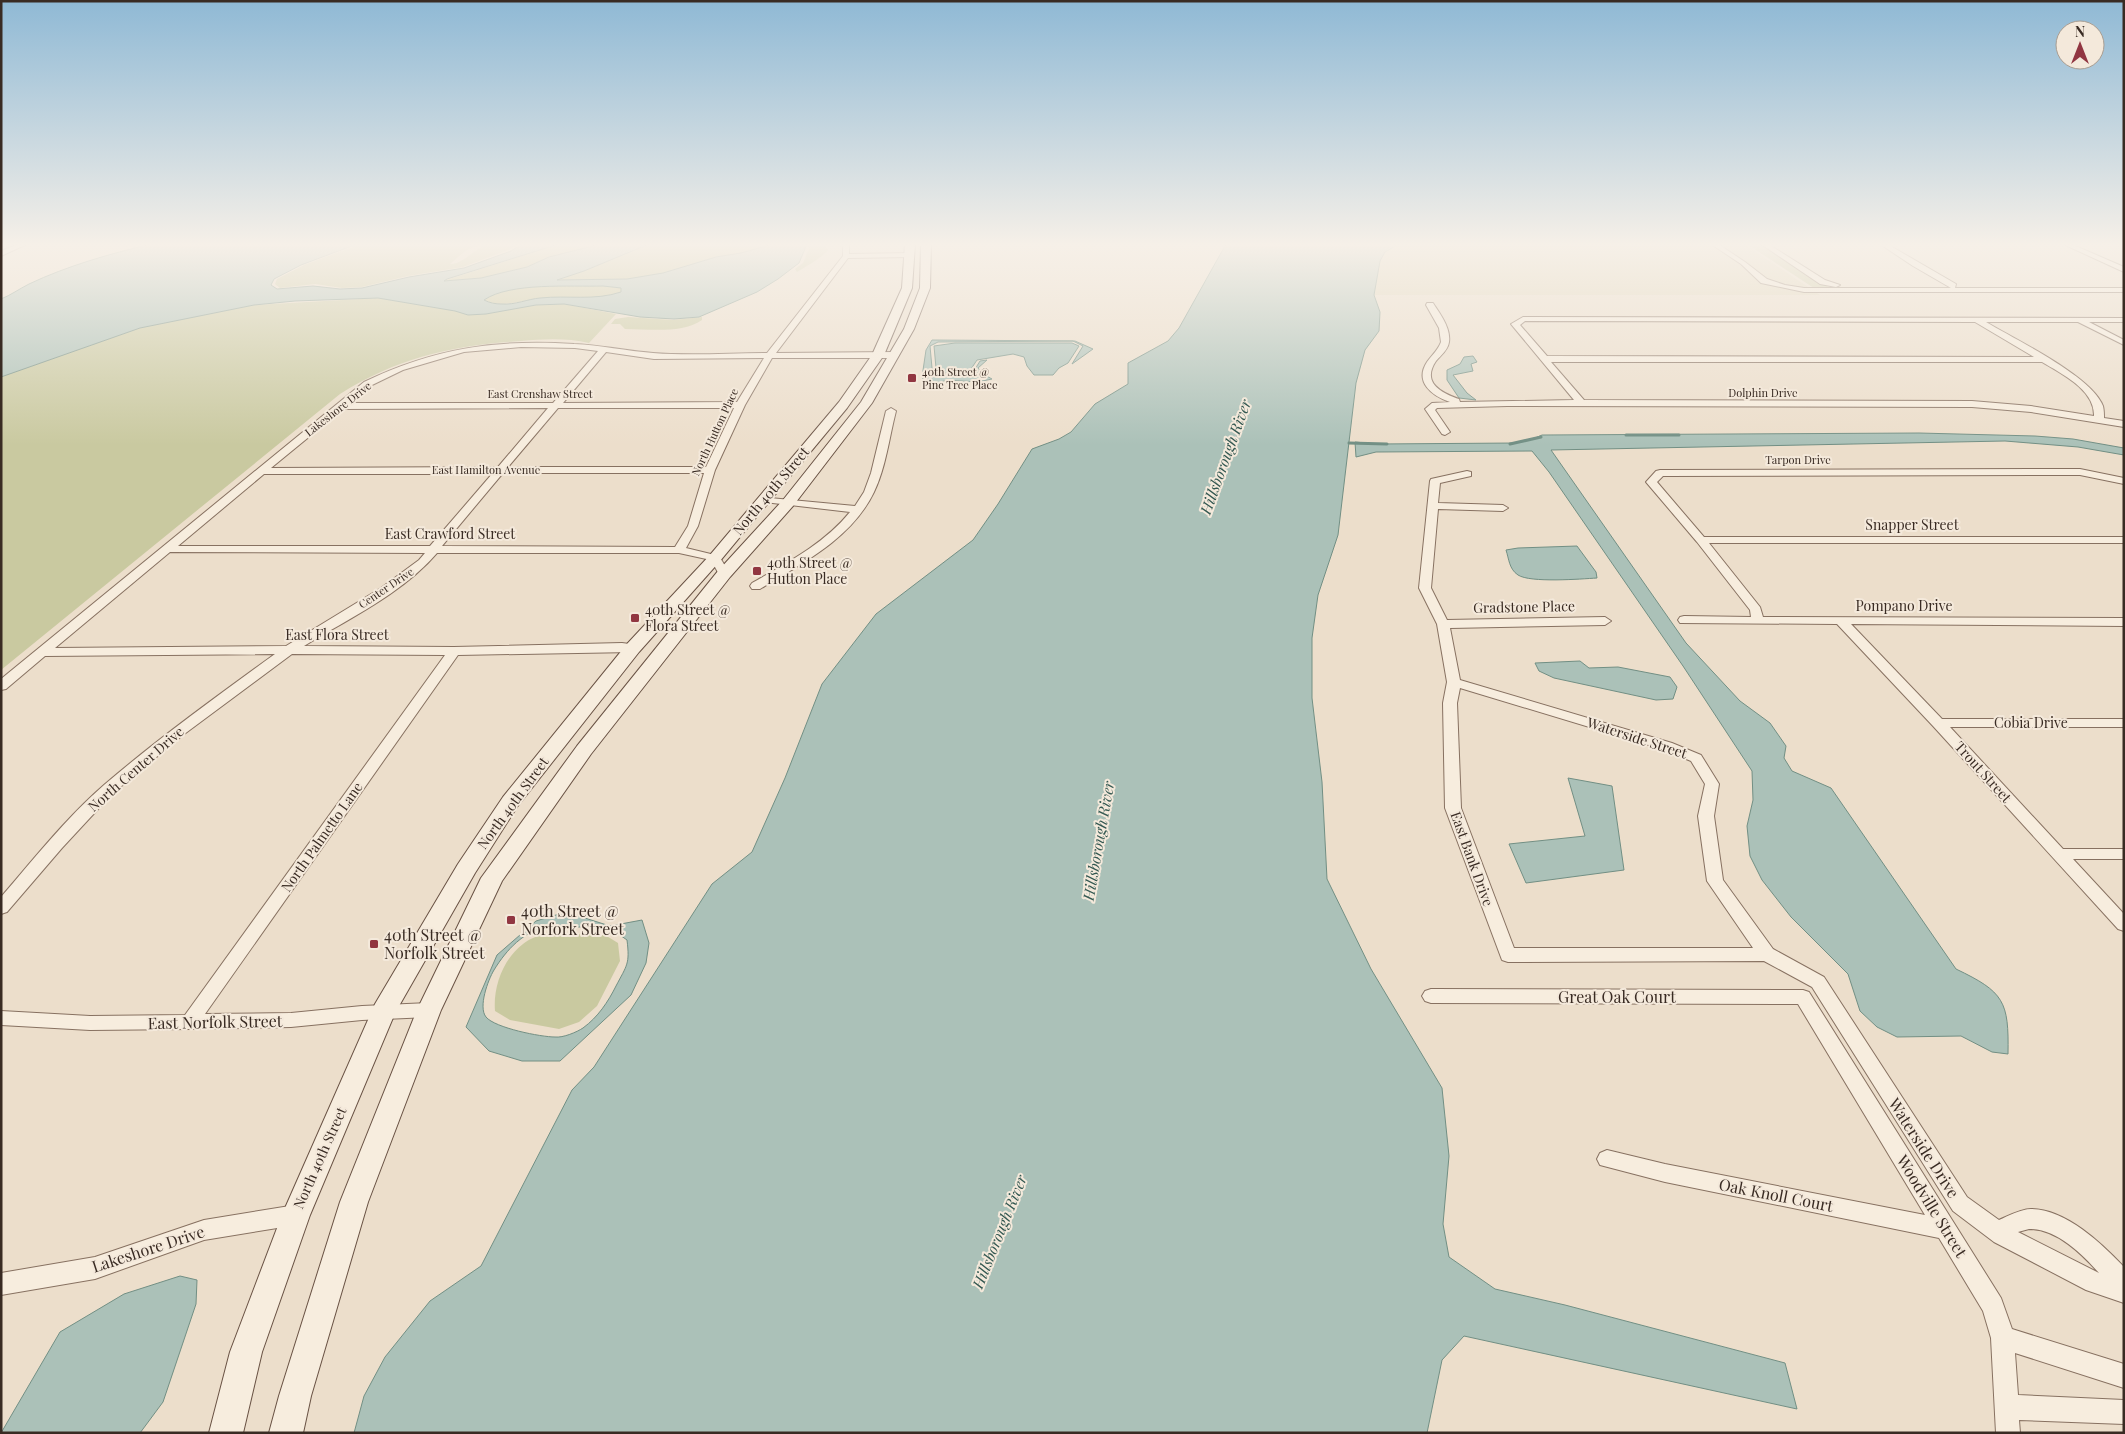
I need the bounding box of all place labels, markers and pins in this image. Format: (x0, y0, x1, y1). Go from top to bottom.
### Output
place label: 40th Street @ Pine Tree Place (922, 364, 998, 392)
marker: 40th Street @ Pine Tree Place (906, 372, 918, 384)
place label: 40th Street @ Hutton Place (767, 553, 852, 588)
marker: 40th Street @ Hutton Place (751, 565, 763, 577)
place label: 40th Street @ Flora Street (645, 600, 730, 635)
marker: 40th Street @ Flora Street (629, 612, 641, 624)
place label: 40th Street @ Norfork Street (521, 900, 624, 939)
marker: 40th Street @ Norfork Street (505, 914, 517, 926)
place label: 40th Street @ Norfolk Street (384, 924, 485, 963)
marker: 40th Street @ Norfolk Street (368, 938, 380, 950)

